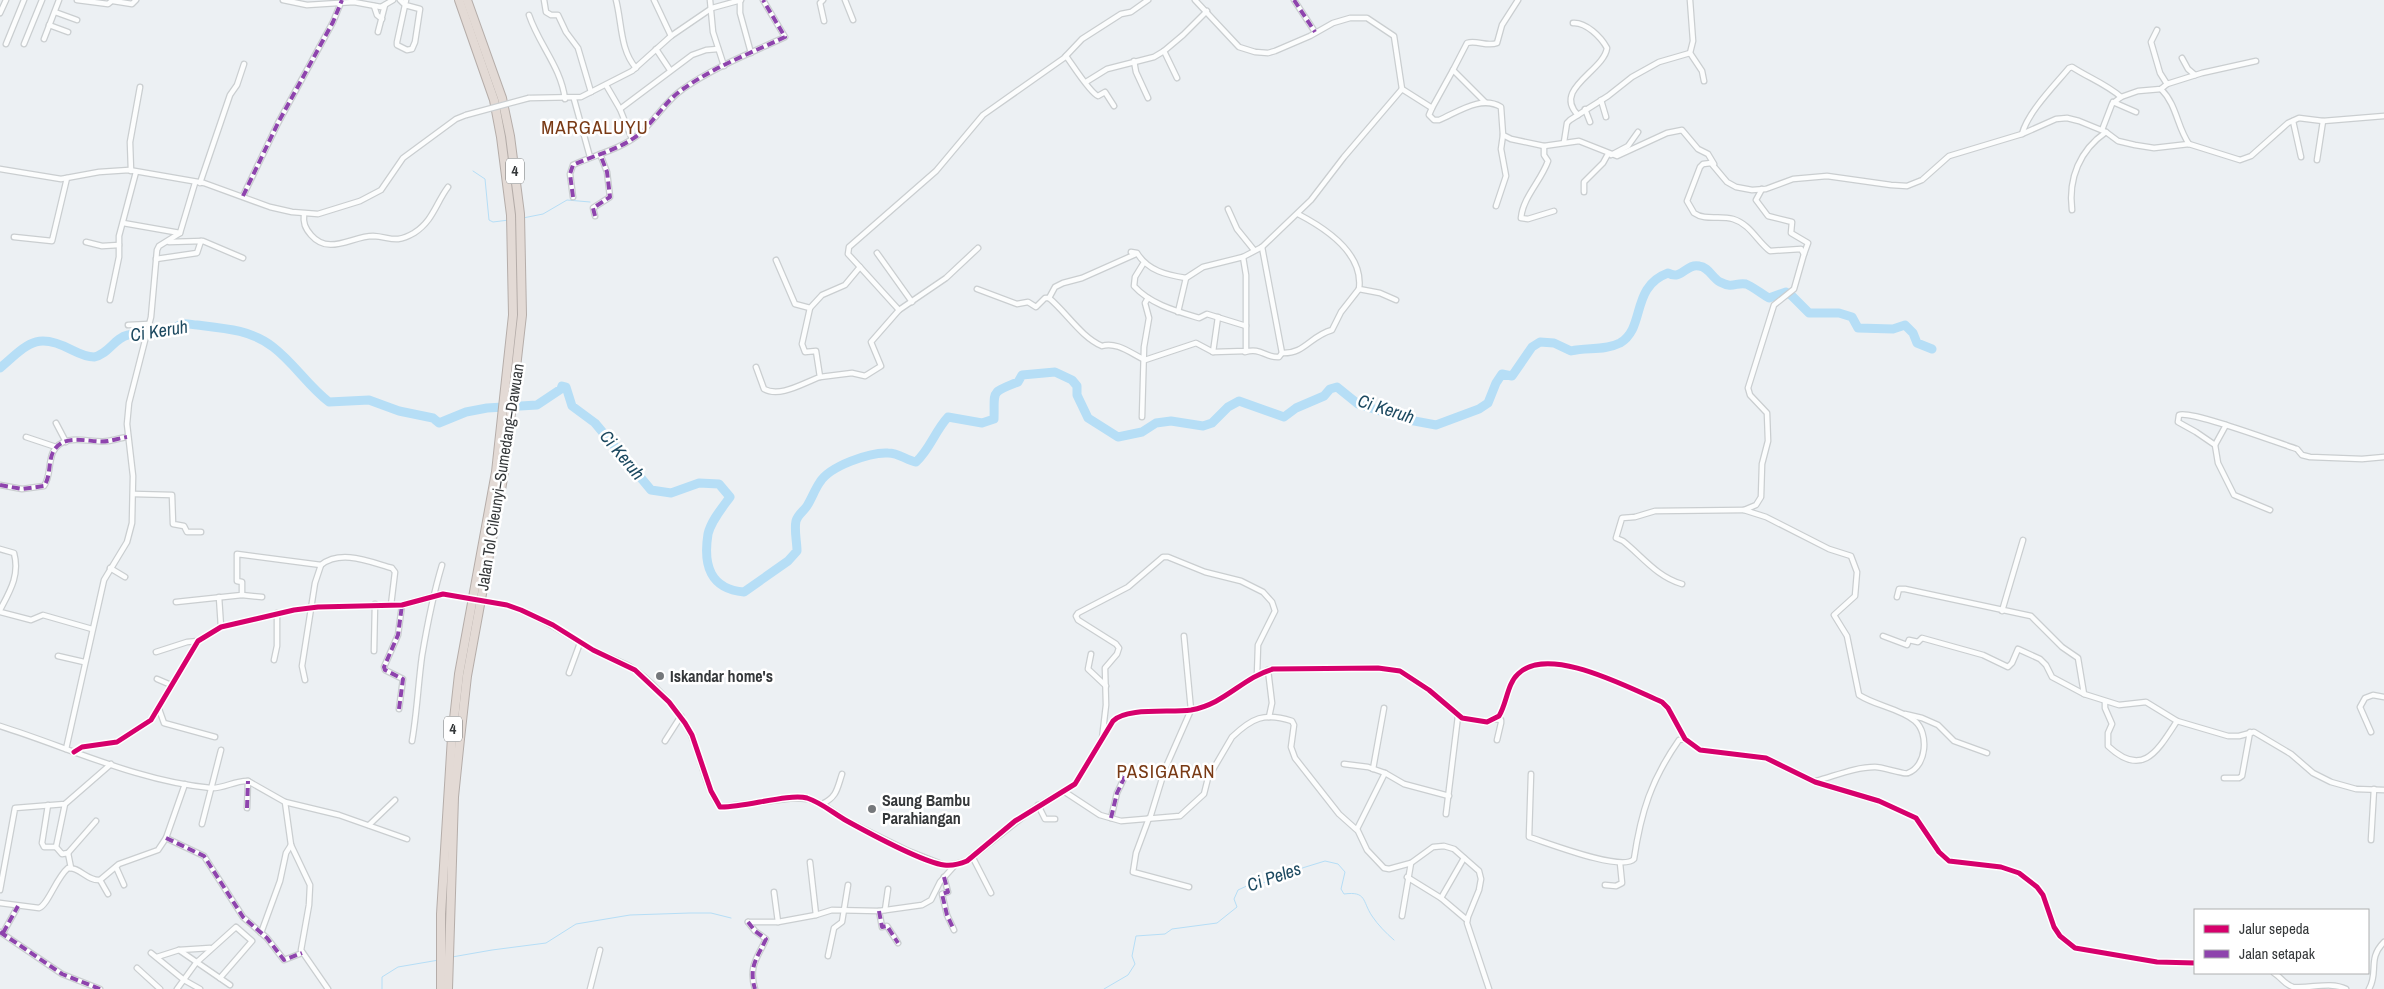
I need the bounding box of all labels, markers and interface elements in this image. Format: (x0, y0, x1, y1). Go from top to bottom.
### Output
district label: MARGALUYU (541, 114, 649, 140)
road number: 4 (506, 158, 524, 184)
water label: Ci Keruh (128, 314, 190, 347)
street label: Jalan Tol Cileunyi–Sumedang–Dawuan (471, 362, 529, 592)
water label: Ci Keruh (1355, 388, 1418, 429)
water label: Ci Keruh (594, 424, 651, 485)
place label: Iskandar home's (670, 665, 773, 687)
marker: Iskandar home's (654, 670, 666, 682)
road number: 4 (444, 716, 462, 742)
district label: PASIGARAN (1117, 758, 1215, 784)
place label: Saung Bambu Parahiangan (882, 789, 970, 829)
marker: Saung Bambu Parahiangan (866, 803, 878, 815)
water label: Ci Peles (1243, 856, 1304, 897)
legend (2194, 909, 2369, 974)
text: Jalur sepeda (2239, 918, 2310, 939)
text: Jalan setapak (2239, 943, 2316, 964)

